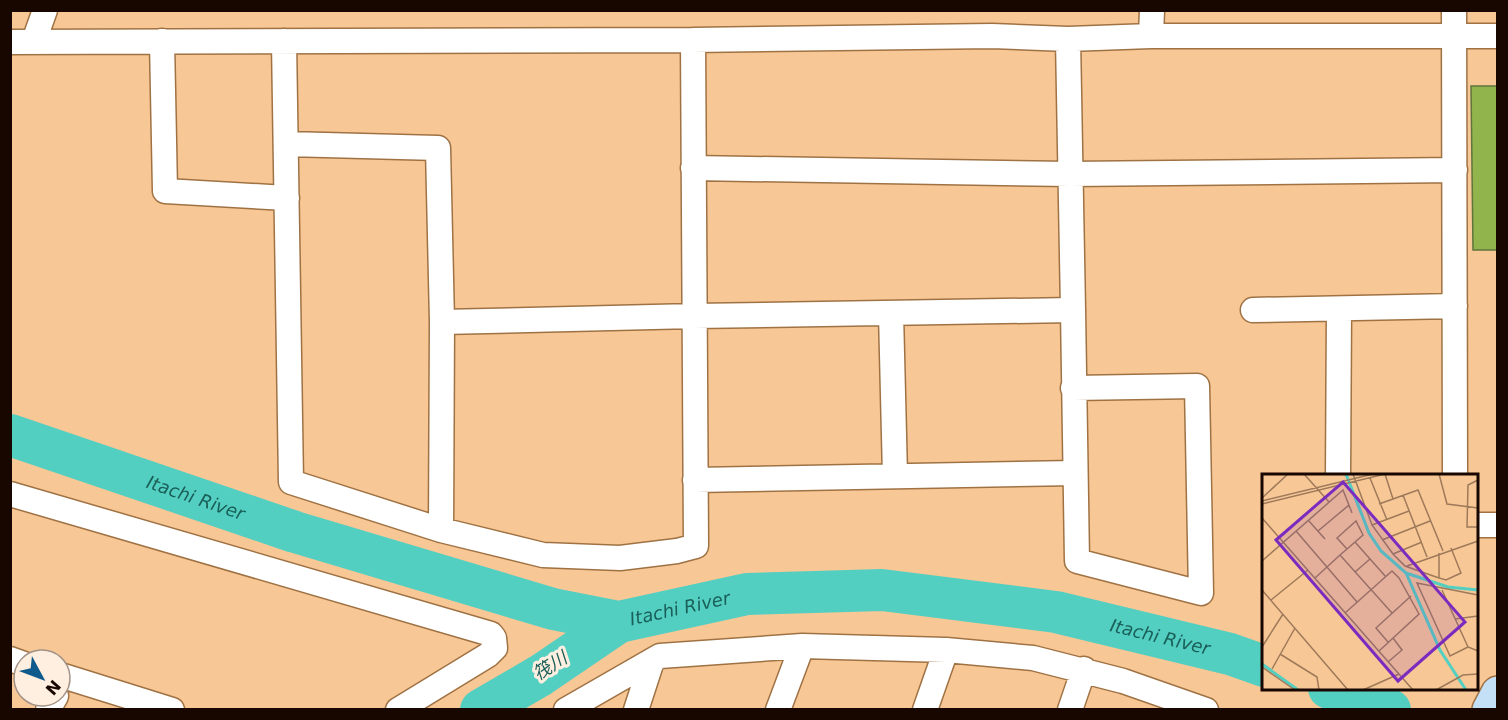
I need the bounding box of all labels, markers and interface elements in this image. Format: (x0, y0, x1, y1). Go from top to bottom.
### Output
water label: Itachi River (144, 471, 249, 525)
inset map (1262, 474, 1478, 690)
water label: Itachi River (628, 587, 734, 629)
water label: Itachi River (1108, 614, 1214, 659)
water label: 筏川 (529, 646, 572, 684)
north arrow (12, 648, 72, 708)
text: N (41, 676, 65, 699)

